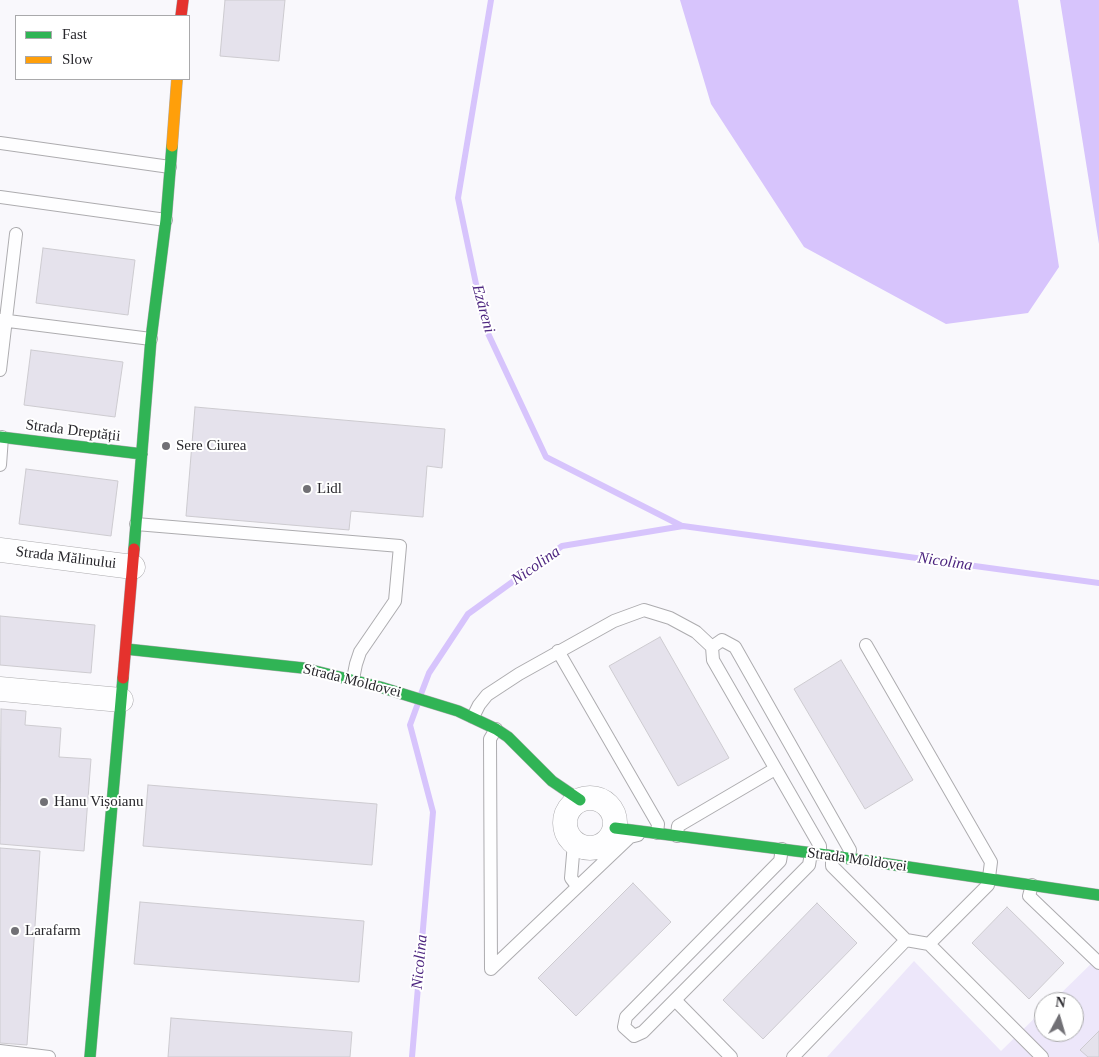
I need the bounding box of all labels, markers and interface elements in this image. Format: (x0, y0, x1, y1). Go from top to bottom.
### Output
legend (15, 15, 190, 80)
text: Fast (62, 26, 87, 42)
text: Slow (62, 51, 93, 67)
water label: Ezăreni (467, 283, 499, 335)
street label: Strada Dreptății (25, 416, 121, 446)
place label: Sere Ciurea (176, 437, 246, 455)
marker: Sere Ciurea (160, 440, 172, 452)
place label: Lidl (317, 480, 342, 498)
marker: Lidl (301, 483, 313, 495)
water label: Nicolina (508, 542, 564, 590)
street label: Strada Mălinului (15, 543, 117, 573)
water label: Nicolina (916, 549, 974, 575)
street label: Strada Moldovei (301, 660, 403, 702)
place label: Hanu Vișoianu (54, 793, 144, 811)
marker: Hanu Vișoianu (38, 796, 50, 808)
street label: Strada Moldovei (806, 844, 908, 876)
place label: Larafarm (25, 922, 81, 940)
marker: Larafarm (9, 925, 21, 937)
water label: Nicolina (408, 934, 432, 990)
north arrow (1034, 992, 1084, 1042)
text: N (1055, 995, 1066, 1011)

